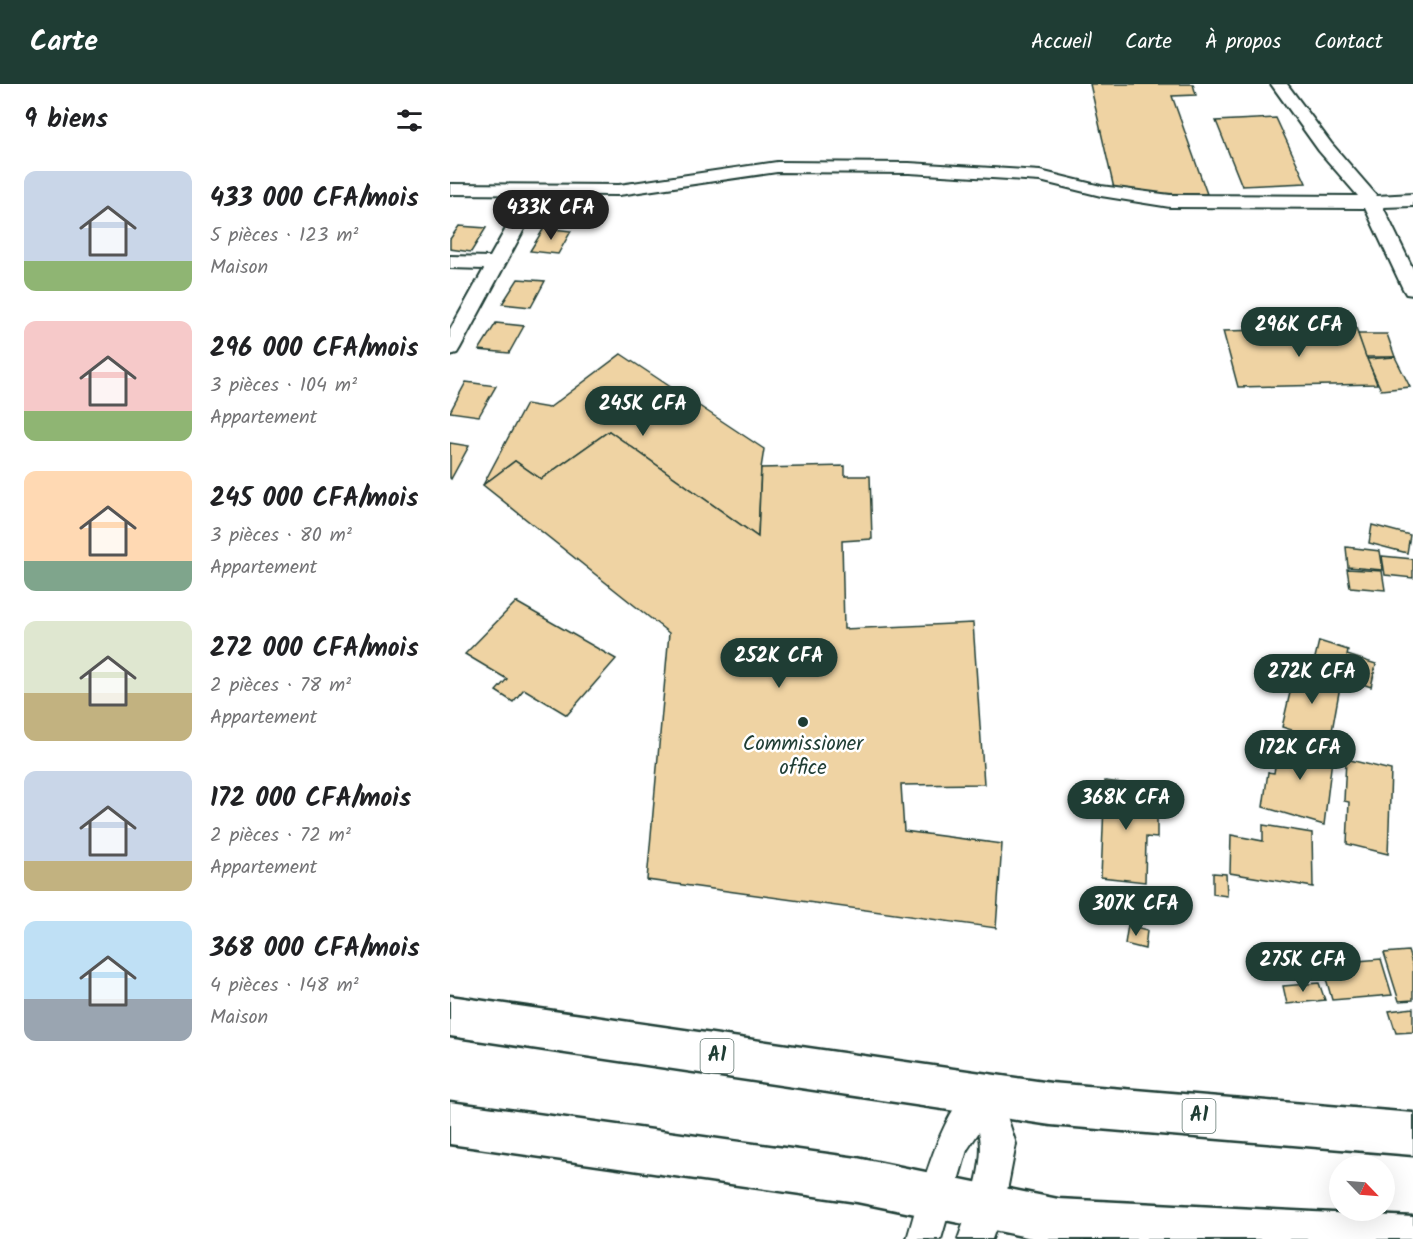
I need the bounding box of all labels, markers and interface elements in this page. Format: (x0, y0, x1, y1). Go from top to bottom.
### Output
text: Carte (30, 20, 98, 65)
text: Accueil (1031, 26, 1092, 59)
text: Carte (1125, 26, 1172, 59)
text: À propos (1205, 26, 1281, 59)
text: Contact (1314, 26, 1383, 59)
text: 9 biens (24, 99, 108, 141)
icon: filters (393, 104, 426, 137)
text: 433 000 CFA/mois (210, 178, 419, 220)
pin: 433K CFA (489, 190, 613, 241)
text: 433K CFA (507, 193, 595, 225)
icon: home (72, 195, 144, 267)
text: 5 pièces · 123 m² (210, 220, 358, 252)
text: Maison (210, 252, 268, 284)
pin: 296K CFA (1237, 307, 1361, 358)
text: 296K CFA (1255, 310, 1343, 342)
text: 296 000 CFA/mois (210, 328, 418, 370)
icon: home (72, 345, 144, 417)
text: 3 pièces · 104 m² (210, 370, 357, 402)
pin: 245K CFA (581, 386, 705, 437)
text: 245K CFA (599, 389, 687, 421)
text: Appartement (210, 402, 317, 434)
text: 245 000 CFA/mois (210, 478, 418, 520)
icon: home (72, 495, 144, 567)
text: 3 pièces · 80 m² (210, 520, 352, 552)
text: Appartement (210, 552, 317, 584)
text: 272 000 CFA/mois (210, 628, 419, 670)
pin: 252K CFA (717, 638, 841, 689)
text: 252K CFA (735, 641, 823, 673)
icon: home (72, 645, 144, 717)
pin: 272K CFA (1250, 654, 1374, 705)
text: 272K CFA (1268, 657, 1356, 689)
text: 2 pièces · 78 m² (210, 670, 351, 702)
text: Appartement (210, 702, 317, 734)
marker: Commissioner office (796, 715, 810, 729)
place label: Commissioner office (743, 728, 864, 785)
pin: 172K CFA (1238, 730, 1362, 781)
text: 172K CFA (1259, 733, 1341, 765)
text: 172 000 CFA/mois (210, 778, 411, 820)
pin: 368K CFA (1064, 780, 1188, 831)
text: 368K CFA (1081, 783, 1171, 815)
icon: home (72, 795, 144, 867)
text: 2 pièces · 72 m² (210, 820, 351, 852)
text: Appartement (210, 852, 317, 884)
pin: 307K CFA (1074, 886, 1198, 937)
text: 307K CFA (1093, 889, 1179, 921)
text: 368 000 CFA/mois (210, 928, 420, 970)
pin: 275K CFA (1241, 942, 1365, 993)
icon: home (72, 945, 144, 1017)
text: 275K CFA (1260, 945, 1346, 977)
text: 4 pièces · 148 m² (210, 970, 359, 1002)
text: Maison (210, 1002, 268, 1034)
road number: A1 (700, 1039, 734, 1073)
road number: A1 (1182, 1099, 1216, 1133)
north arrow (1329, 1155, 1395, 1221)
map controls (1329, 1155, 1395, 1221)

